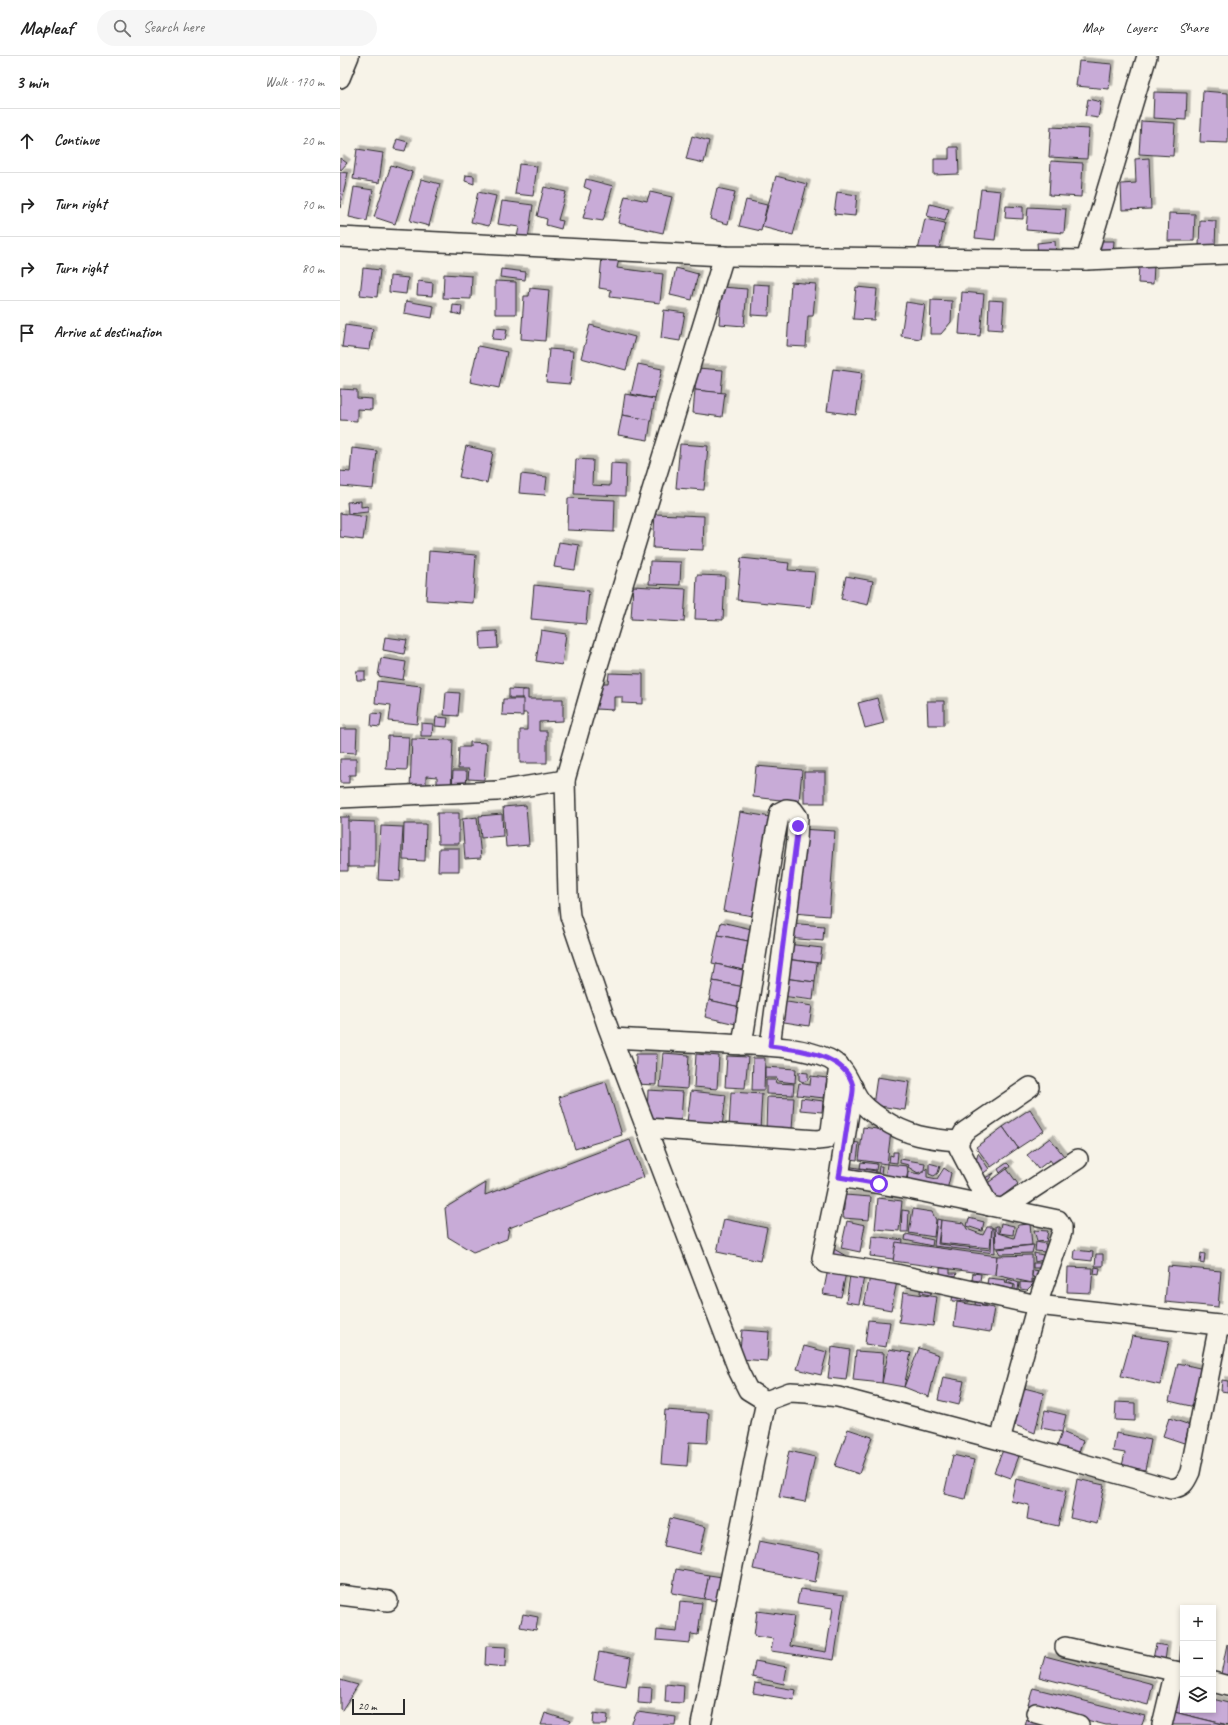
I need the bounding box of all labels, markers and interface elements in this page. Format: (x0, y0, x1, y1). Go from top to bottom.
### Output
search box (97, 10, 377, 46)
text: Mapleaf (20, 16, 73, 40)
icon: search (111, 17, 133, 39)
text: Search here (143, 18, 204, 37)
text: Map (1082, 19, 1104, 36)
text: Layers (1126, 19, 1157, 36)
text: Share (1179, 19, 1208, 36)
text: 3 min (16, 72, 49, 93)
text: Walk · 170 m (265, 74, 324, 90)
icon: ahead (16, 130, 38, 152)
text: Continue (54, 131, 99, 150)
text: 20 m (302, 133, 324, 149)
icon: right (16, 194, 38, 216)
text: Turn right (54, 195, 107, 214)
text: 70 m (302, 197, 324, 213)
icon: right (16, 258, 38, 280)
text: Turn right (54, 259, 107, 278)
text: 80 m (302, 261, 324, 277)
icon: arrive (16, 322, 38, 344)
text: Arrive at destination (54, 323, 161, 342)
route end (789, 817, 807, 835)
route start (870, 1175, 888, 1193)
map controls (1180, 1605, 1216, 1713)
button: + (1180, 1605, 1216, 1641)
button: − (1180, 1641, 1216, 1677)
button: layers (1180, 1677, 1216, 1713)
scale bar (352, 1697, 405, 1716)
text: 20 m (358, 1699, 377, 1713)

